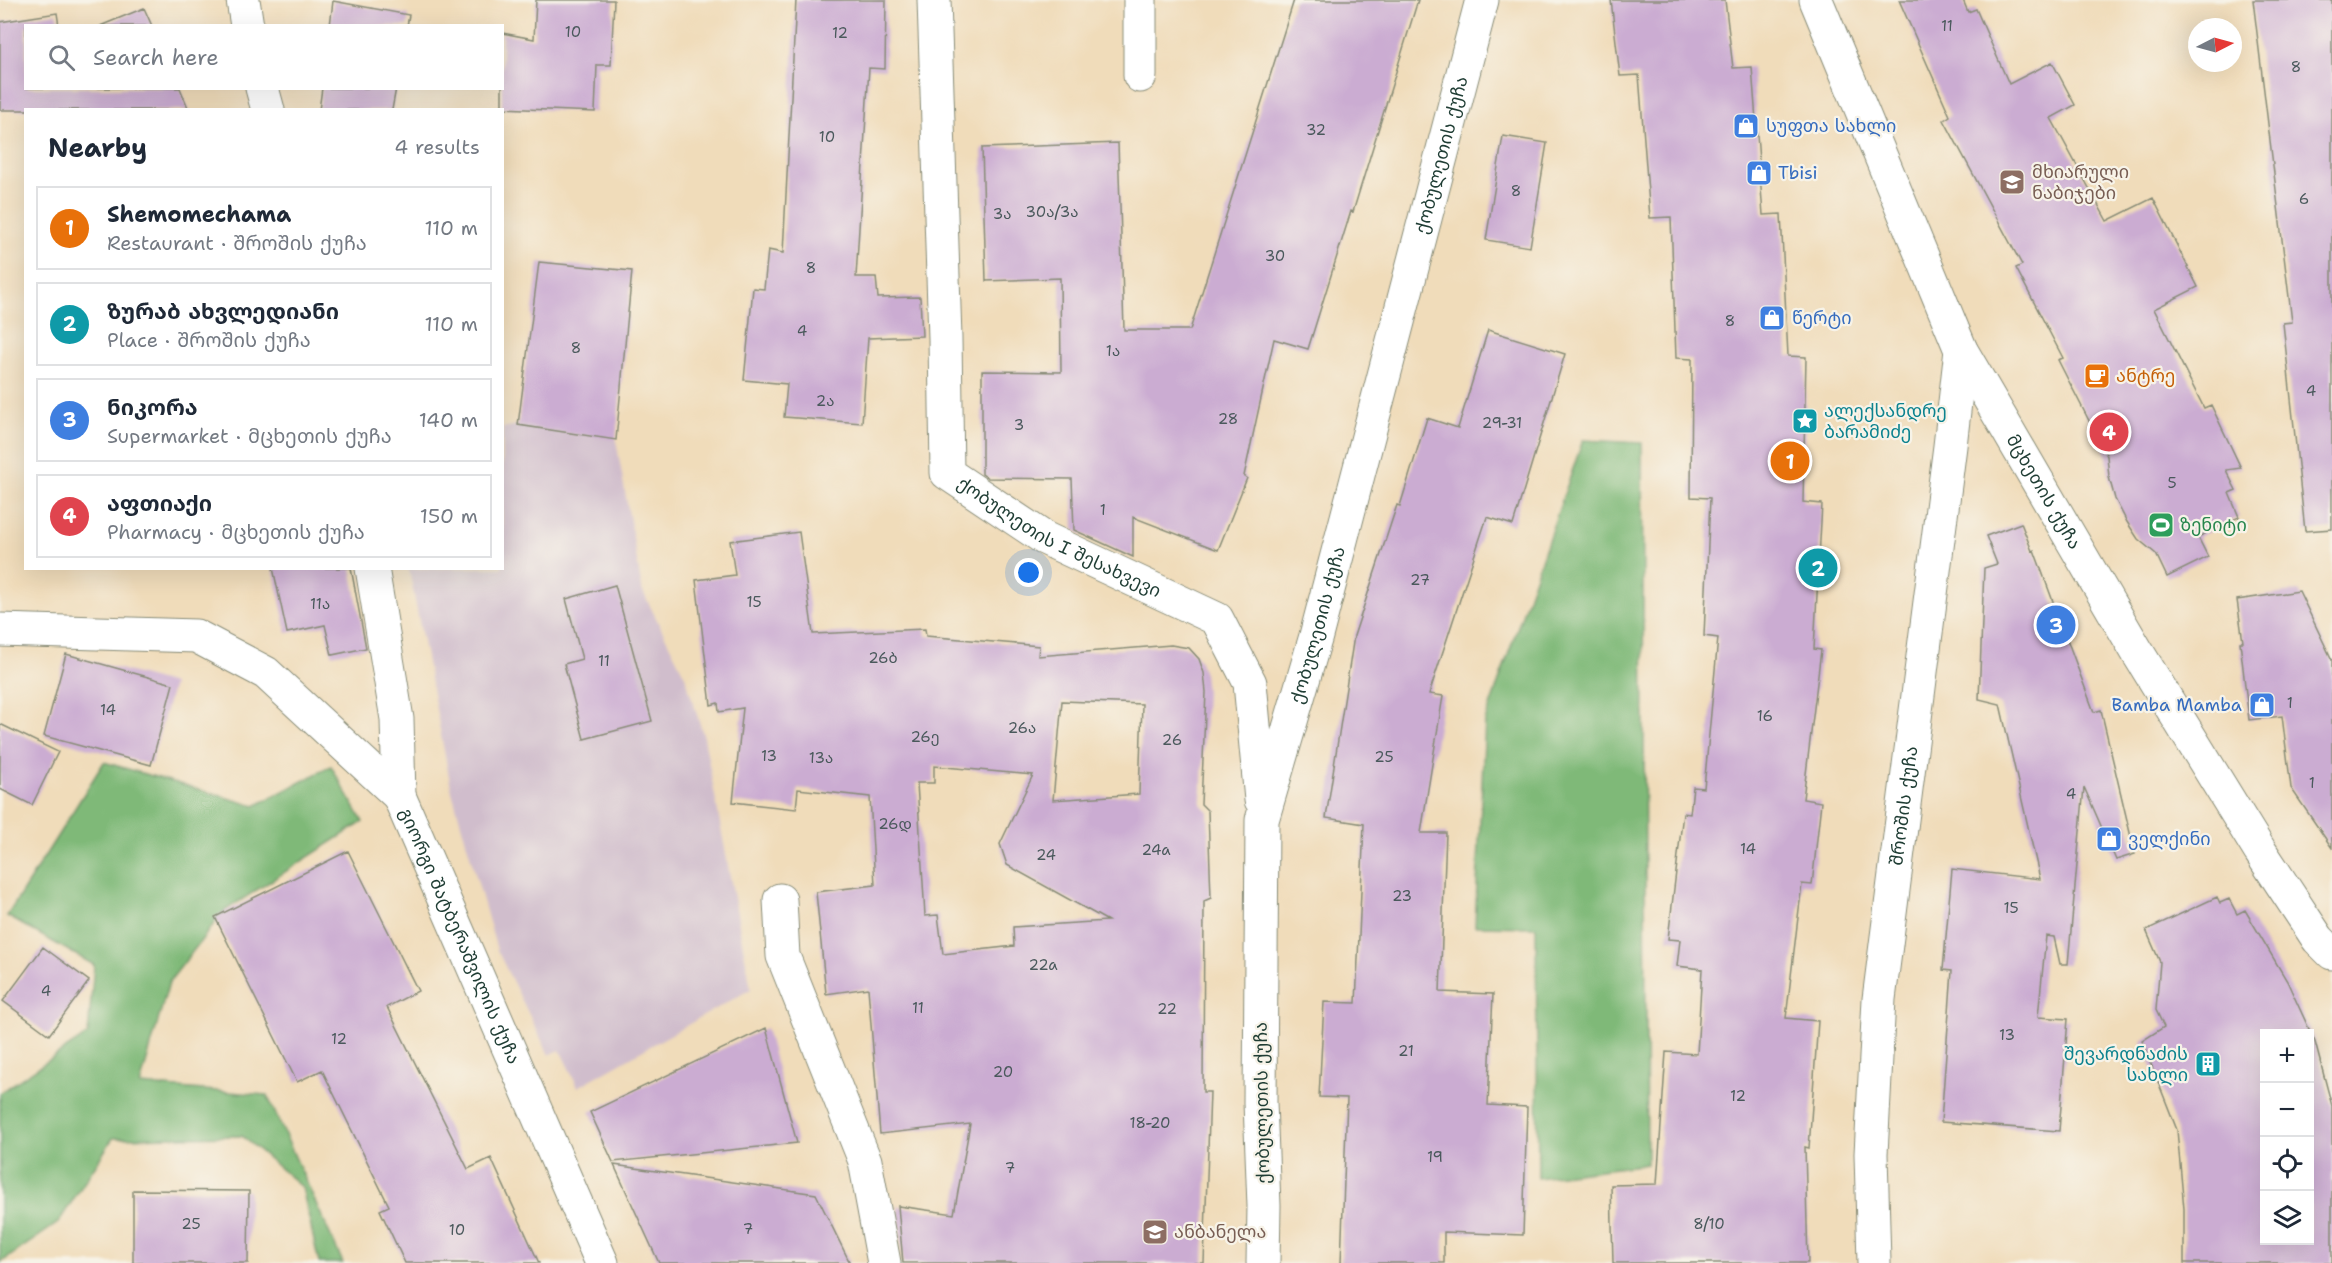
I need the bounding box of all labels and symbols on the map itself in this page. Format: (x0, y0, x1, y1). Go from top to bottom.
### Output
house number: 11 (1941, 16, 1953, 36)
north arrow (2188, 18, 2242, 72)
house number: 10 (565, 22, 581, 42)
house number: 12 (832, 23, 848, 43)
house number: 8 (2291, 57, 2301, 77)
street label: ქობულეთის ქუჩა (1409, 74, 1474, 236)
shop icon: სუფთა სახლი (1731, 111, 1761, 141)
place label: სუფთა სახლი (1766, 114, 1896, 138)
house number: 32 (1306, 120, 1326, 140)
house number: 10 (819, 127, 835, 147)
shop icon: Tbisi (1744, 158, 1774, 188)
place label: მხიარული ნაბიჯები (2032, 160, 2129, 205)
place label: Tbisi (1778, 161, 1818, 185)
school or university icon: მხიარული ნაბიჯები (1997, 167, 2027, 197)
house number: 8 (1511, 181, 1521, 201)
house number: 6 (2299, 189, 2309, 209)
house number: 30ა/3ა (1026, 202, 1078, 222)
house number: 3ა (993, 204, 1011, 224)
house number: 30 (1265, 246, 1285, 266)
house number: 8 (806, 258, 816, 278)
shop icon: წერტი (1757, 303, 1787, 333)
place label: წერტი (1792, 306, 1852, 330)
house number: 8 (1725, 311, 1735, 331)
house number: 4 (797, 321, 807, 341)
house number: 8 (571, 338, 581, 358)
house number: 1ა (1106, 341, 1120, 361)
cafe icon: ანტრე (2082, 361, 2112, 391)
place label: ანტრე (2116, 364, 2175, 388)
house number: 4 (2306, 381, 2316, 401)
house number: 2ა (816, 391, 834, 411)
place label: ალექსანდრე ბარამიძე (1824, 399, 1947, 444)
place icon: ალექსანდრე ბარამიძე (1790, 406, 1820, 436)
house number: 28 (1218, 409, 1238, 429)
pin: 4 (2090, 410, 2128, 454)
house number: 29-31 (1482, 413, 1522, 433)
house number: 3 (1014, 415, 1024, 435)
street label: მცხეთის ქუჩა (2001, 430, 2087, 554)
pin: 1 (1770, 438, 1810, 484)
street label: ქობულეთის I შესახვევი (953, 471, 1165, 603)
house number: 5 (2167, 473, 2177, 493)
house number: 1 (1100, 500, 1106, 520)
sports icon: ზენიტი (2146, 510, 2176, 540)
place label: ზენიტი (2180, 513, 2247, 537)
street label: ქობულეთის ქუჩა (1285, 544, 1351, 706)
pin: 2 (1798, 546, 1838, 590)
your location (1014, 558, 1043, 587)
house number: 27 (1410, 570, 1430, 590)
house number: 15 (746, 592, 762, 612)
house number: 11ა (310, 594, 330, 614)
pin: 3 (2036, 602, 2076, 648)
house number: 26ბ (868, 648, 898, 668)
house number: 11 (598, 651, 610, 671)
shop icon: Bamba Mamba (2247, 690, 2277, 720)
place label: Bamba Mamba (2111, 693, 2242, 717)
house number: 1 (2287, 693, 2293, 713)
house number: 14 (100, 700, 116, 720)
house number: 16 (1757, 706, 1773, 726)
house number: 26ა (1008, 718, 1036, 738)
house number: 26ე (910, 727, 940, 747)
house number: 26 (1162, 730, 1182, 750)
street label: შროშის ქუჩა (1884, 745, 1923, 867)
house number: 13 (761, 746, 777, 766)
house number: 25 (1374, 747, 1394, 767)
house number: 13ა (809, 748, 833, 768)
house number: 1 (2309, 773, 2315, 793)
house number: 4 (2066, 784, 2076, 804)
street label: გიორგი შატბერაშვილის ქუჩა (394, 804, 526, 1068)
house number: 26დ (878, 814, 912, 834)
shop icon: ველქინი (2094, 824, 2124, 854)
place label: ველქინი (2128, 827, 2211, 851)
house number: 14 (1740, 839, 1756, 859)
house number: 24a (1141, 840, 1171, 860)
house number: 24 (1036, 845, 1056, 865)
house number: 23 (1392, 886, 1412, 906)
house number: 15 (2003, 898, 2019, 918)
house number: 22a (1028, 955, 1058, 975)
house number: 4 (41, 981, 51, 1001)
house number: 11 (912, 998, 924, 1018)
house number: 22 (1157, 999, 1177, 1019)
street label: ქობულეთის ქუჩა (1249, 1022, 1275, 1184)
house number: 13 (1999, 1025, 2015, 1045)
house number: 12 (331, 1029, 347, 1049)
house number: 21 (1398, 1041, 1414, 1061)
place label: შევარდნაძის სახლი (2064, 1042, 2188, 1087)
building icon: შევარდნაძის სახლი (2193, 1049, 2223, 1079)
house number: 20 (993, 1062, 1013, 1082)
house number: 12 (1730, 1086, 1746, 1106)
house number: 18-20 (1129, 1113, 1171, 1133)
house number: 19 (1427, 1147, 1443, 1167)
house number: 7 (1005, 1158, 1015, 1178)
house number: 25 (181, 1214, 201, 1234)
house number: 8/10 (1693, 1214, 1725, 1234)
school or university icon: ანბანელა (1140, 1217, 1170, 1247)
house number: 7 (743, 1219, 753, 1239)
house number: 10 (449, 1220, 465, 1240)
place label: ანბანელა (1174, 1220, 1266, 1244)

